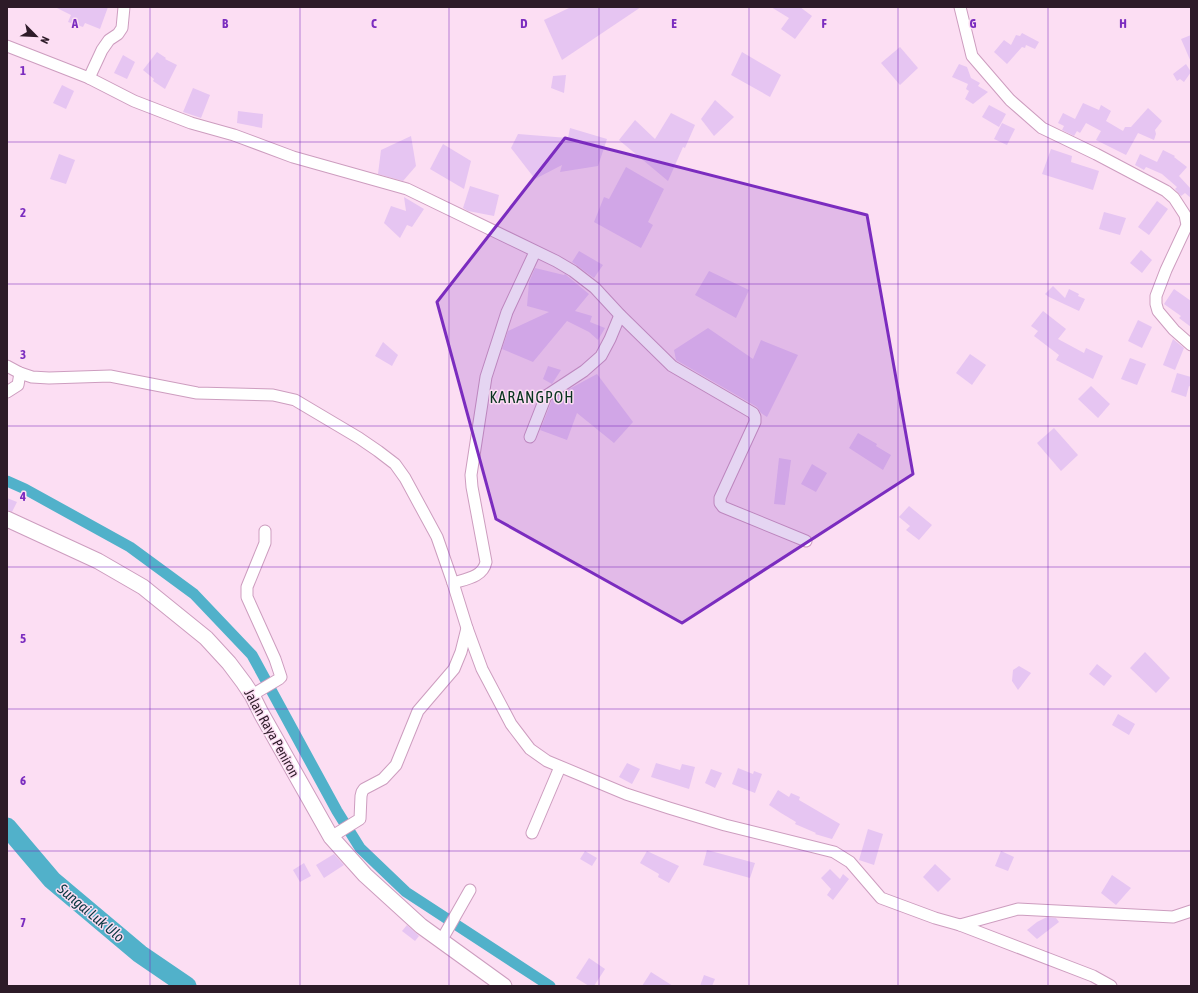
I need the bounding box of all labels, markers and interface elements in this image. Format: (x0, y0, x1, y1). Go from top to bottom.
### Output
north arrow (16, 16, 56, 56)
text: A (71, 16, 79, 31)
text: B (222, 16, 229, 31)
text: C (371, 16, 377, 31)
text: D (520, 16, 528, 31)
text: E (671, 16, 677, 31)
text: F (821, 16, 827, 31)
text: G (970, 16, 977, 31)
text: H (1119, 16, 1127, 31)
text: N (38, 35, 52, 45)
text: 1 (20, 63, 26, 78)
text: 2 (20, 205, 26, 220)
text: 3 (20, 347, 26, 362)
district label: KARANGPOH (490, 388, 574, 406)
text: 4 (19, 489, 26, 504)
text: 5 (20, 631, 26, 646)
street label: Jalan Raya Peniron (241, 686, 303, 780)
text: 6 (20, 773, 26, 788)
water label: Sungai Luk Ulo (54, 879, 128, 945)
text: 7 (20, 915, 26, 930)

